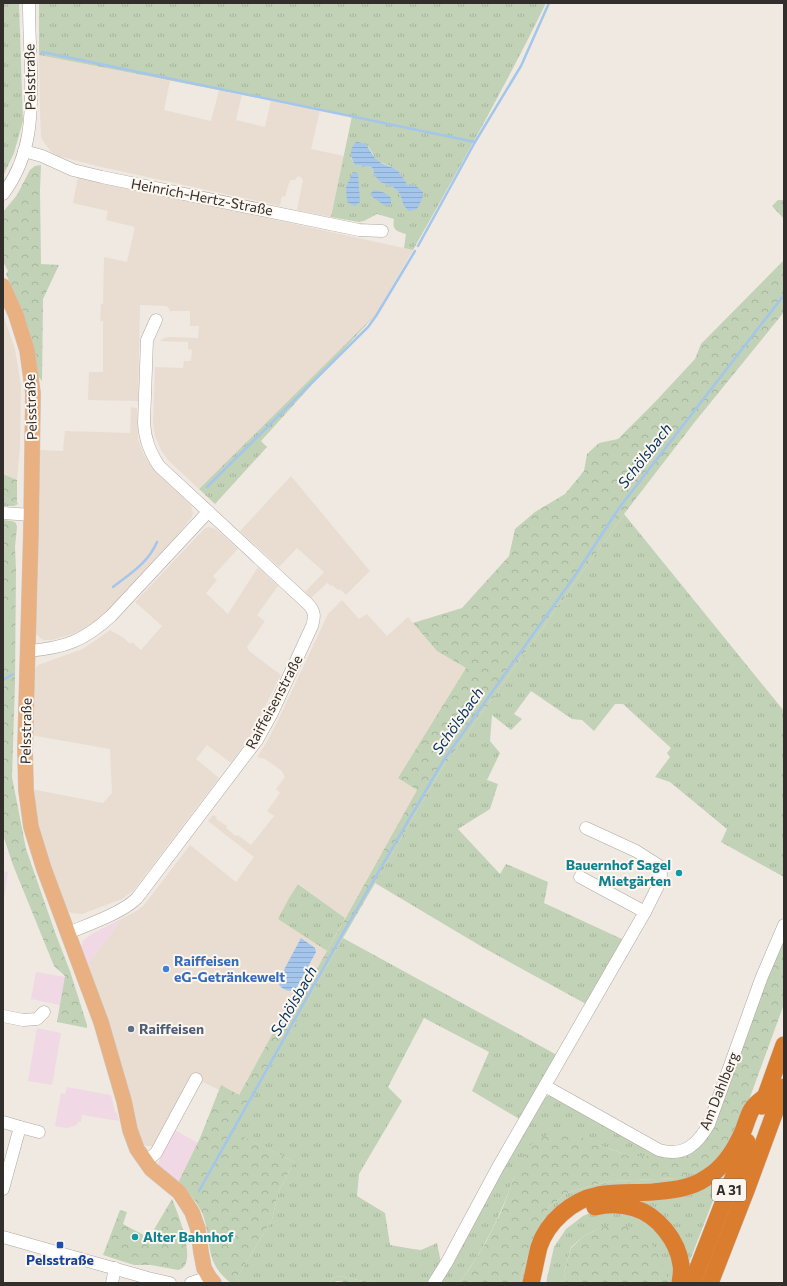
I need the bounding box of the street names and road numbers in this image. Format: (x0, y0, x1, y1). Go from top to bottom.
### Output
street label: Pelsstraße (20, 44, 39, 110)
street label: Heinrich-Hertz-Straße (130, 174, 274, 219)
street label: Pelsstraße (21, 373, 40, 441)
street label: Raiffeisenstraße (242, 652, 306, 752)
street label: Pelsstraße (16, 698, 35, 764)
street label: Am Dahlberg (695, 1049, 742, 1132)
road number: A 31 (712, 1179, 746, 1201)

